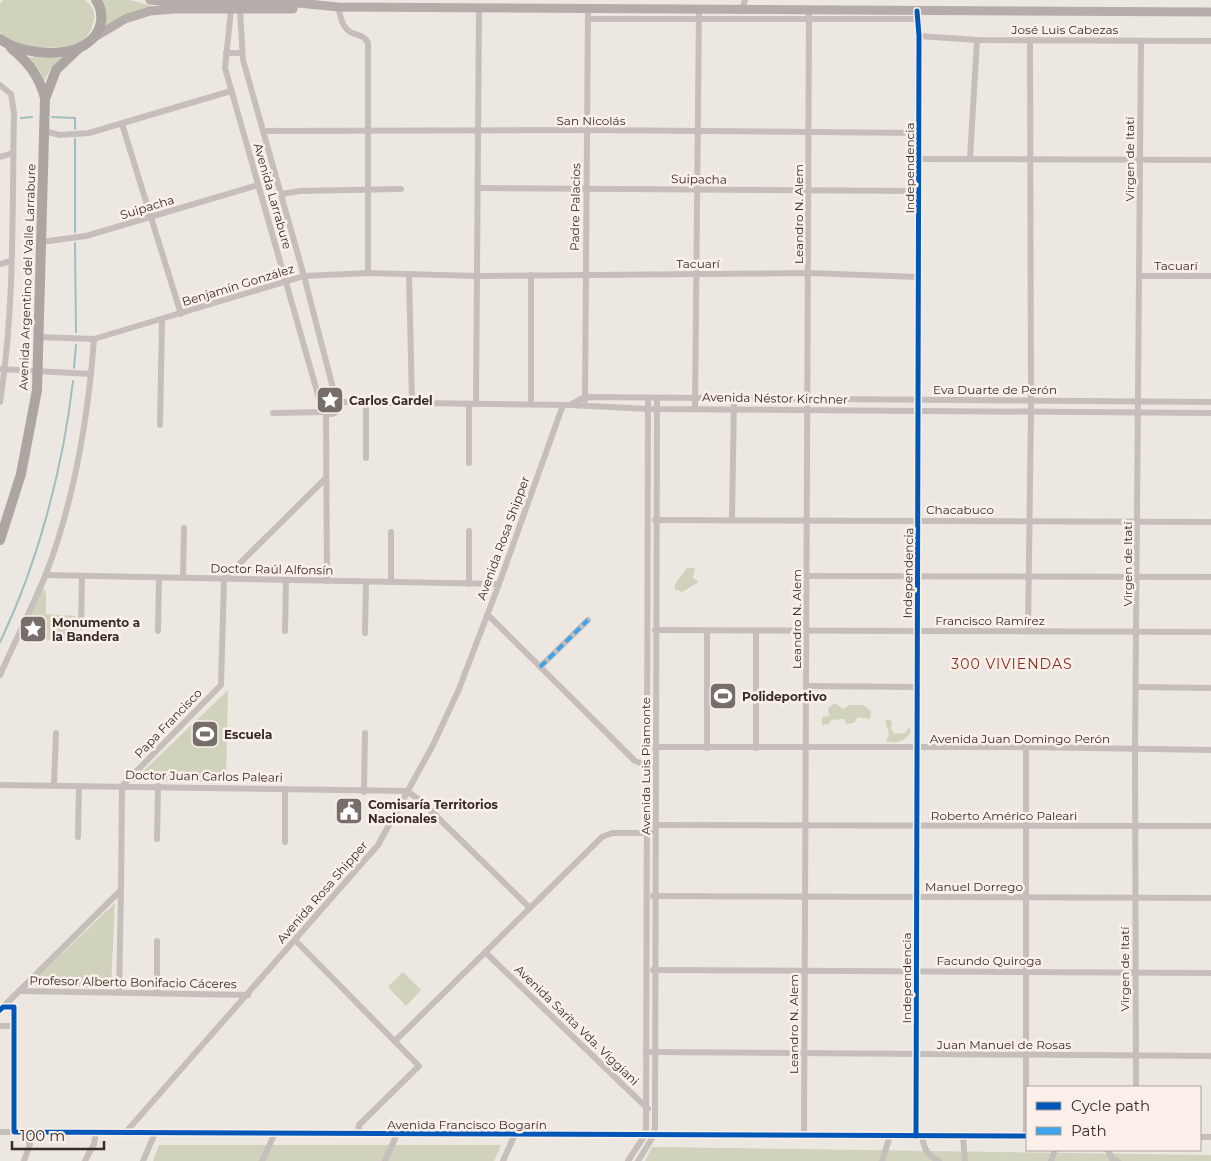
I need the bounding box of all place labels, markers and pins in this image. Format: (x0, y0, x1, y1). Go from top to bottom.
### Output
place icon: Carlos Gardel (315, 385, 345, 415)
place label: Carlos Gardel (349, 393, 433, 408)
place icon: Monumento a la Bandera (18, 614, 48, 644)
place label: Monumento a la Bandera (52, 615, 140, 644)
sports icon: Polideportivo (708, 681, 738, 711)
place label: Polideportivo (742, 689, 827, 704)
sports icon: Escuela (190, 719, 220, 749)
place label: Escuela (224, 727, 272, 742)
public building icon: Comisaría Territorios Nacionales (334, 796, 364, 826)
place label: Comisaría Territorios Nacionales (368, 797, 499, 826)

